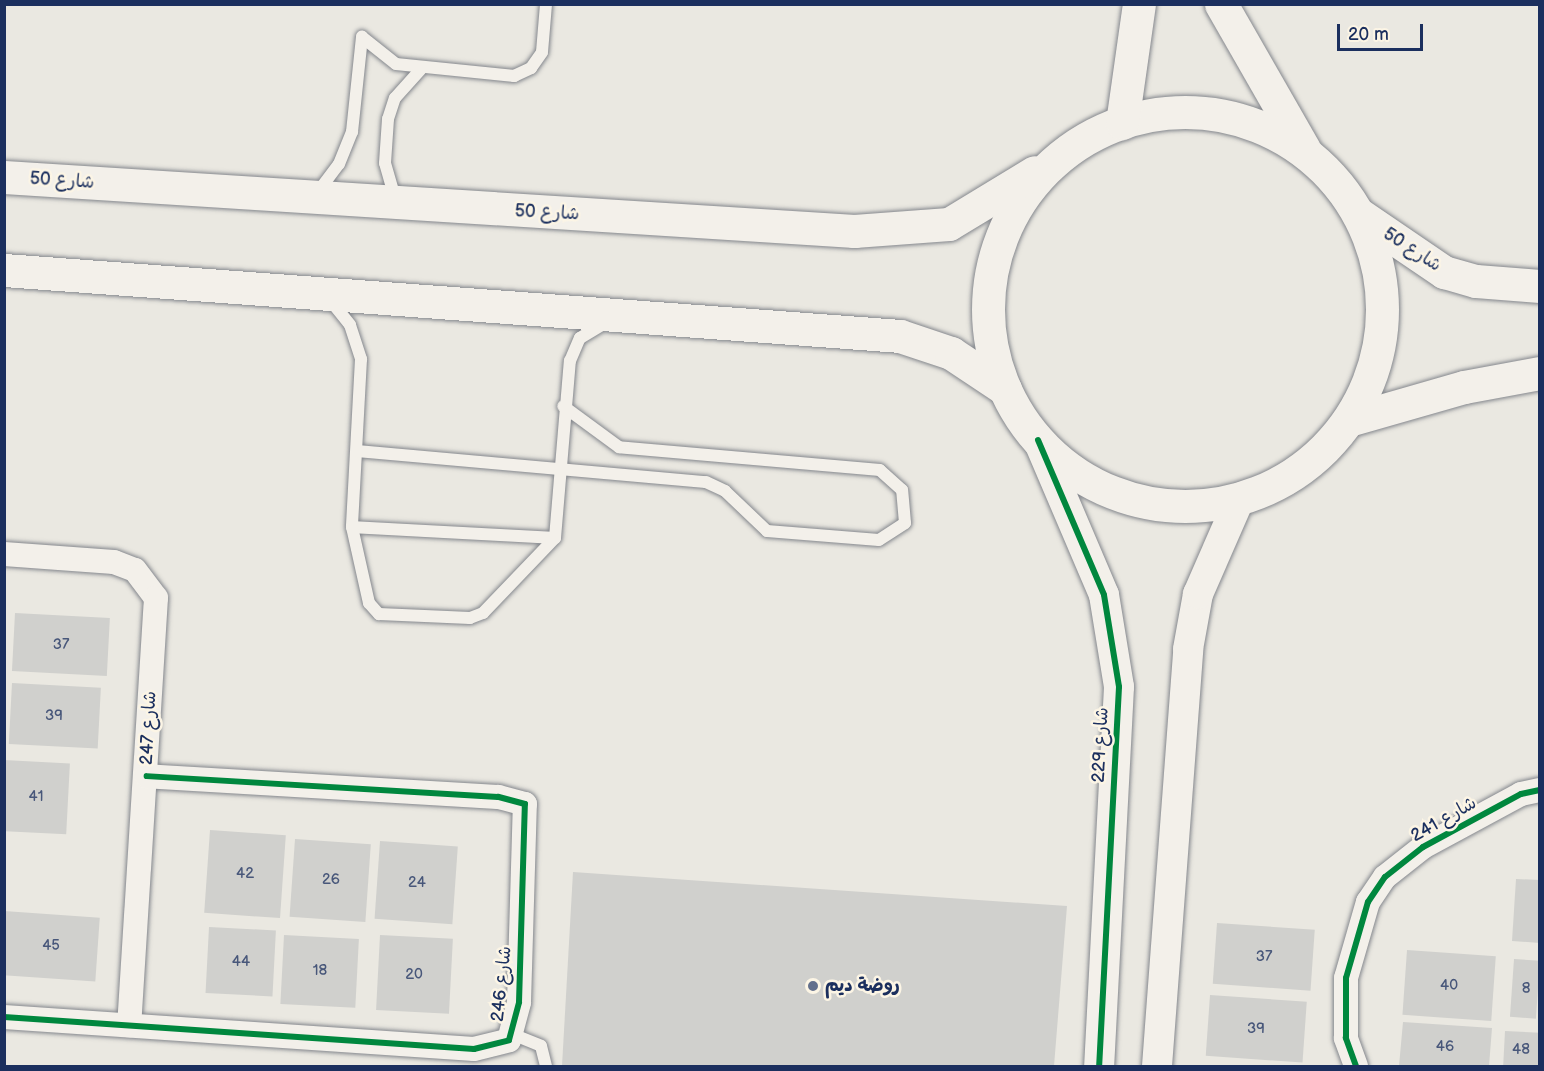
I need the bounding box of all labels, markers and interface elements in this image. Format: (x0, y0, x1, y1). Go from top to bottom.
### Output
scale bar (1340, 12, 1426, 50)
text: 20 m (1348, 24, 1389, 45)
street label: شارع 50 (29, 168, 95, 194)
street label: شارع 50 (514, 201, 580, 225)
street label: شارع 50 (1379, 223, 1445, 277)
house number: 37 (53, 636, 69, 654)
street label: شارع 247 (136, 690, 162, 766)
house number: 39 (45, 707, 63, 725)
street label: شارع 229 (1088, 707, 1114, 783)
house number: 41 (29, 788, 43, 806)
street label: شارع 241 (1407, 793, 1481, 847)
house number: 42 (236, 865, 254, 883)
house number: 26 (322, 871, 340, 889)
house number: 24 (408, 874, 426, 892)
house number: 45 (42, 937, 60, 955)
street label: شارع 246 (487, 945, 517, 1023)
house number: 37 (1256, 948, 1272, 966)
house number: 44 (232, 953, 250, 971)
house number: 18 (313, 962, 327, 980)
house number: 20 (405, 966, 423, 984)
place label: روضة ديم (825, 975, 900, 997)
house number: 40 (1440, 977, 1458, 995)
marker: روضة ديم (806, 979, 820, 993)
house number: 8 (1522, 980, 1530, 998)
house number: 39 (1247, 1020, 1265, 1038)
house number: 46 (1436, 1038, 1454, 1056)
house number: 48 (1512, 1041, 1530, 1059)

